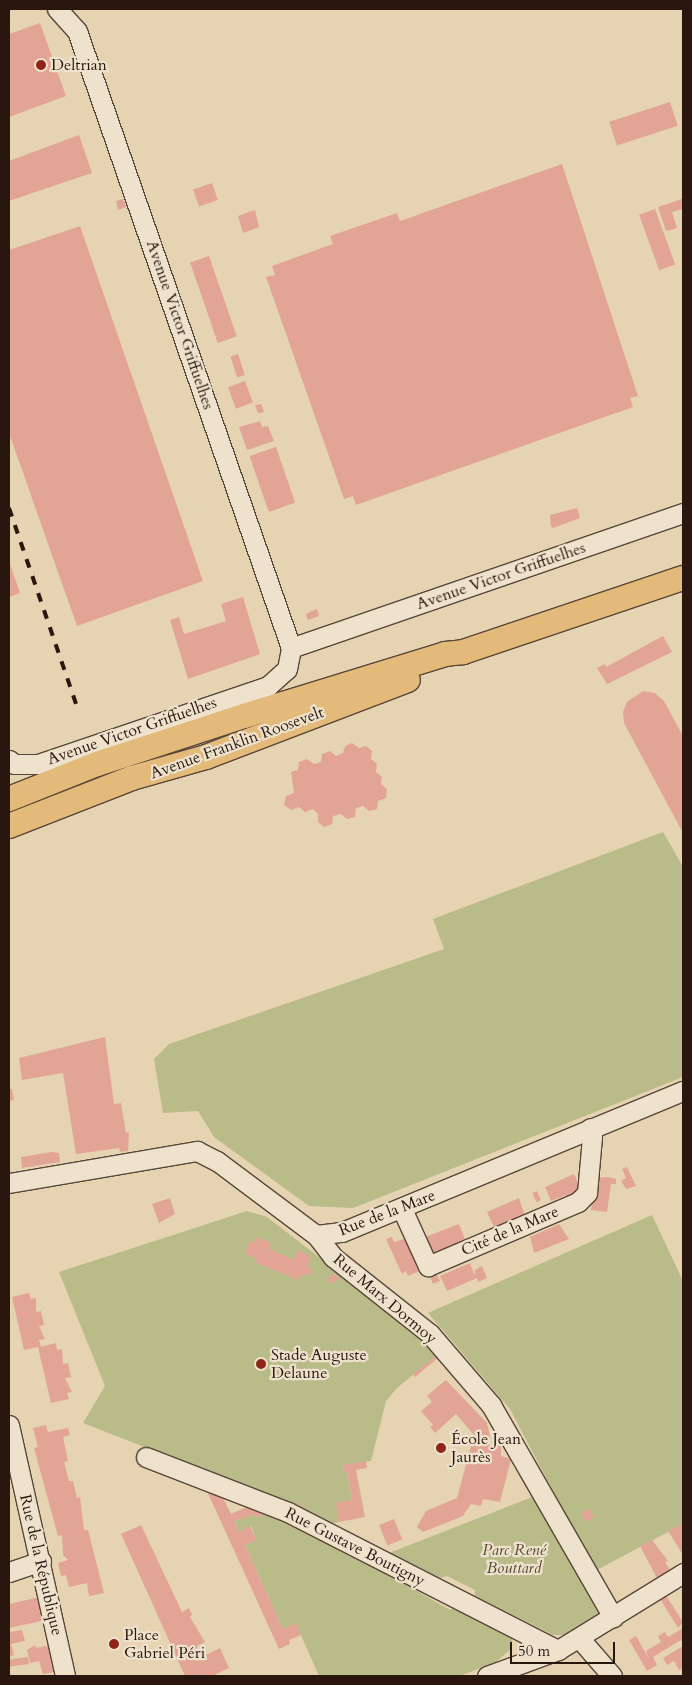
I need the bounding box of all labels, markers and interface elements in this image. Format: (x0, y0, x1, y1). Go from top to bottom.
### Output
place label: Deltrian (51, 55, 107, 75)
marker: Deltrian (35, 59, 47, 71)
street label: Avenue Victor Griffuelhes (142, 238, 218, 412)
street label: Avenue Victor Griffuelhes (414, 538, 588, 614)
street label: Avenue Victor Griffuelhes (45, 693, 219, 769)
street label: Avenue Franklin Roosevelt (148, 703, 326, 783)
street label: Rue de la Mare (336, 1186, 438, 1240)
street label: Cité de la Mare (458, 1202, 562, 1260)
street label: Rue Marx Dormoy (329, 1250, 441, 1348)
place label: Stade Auguste Delaune (271, 1345, 367, 1383)
marker: Stade Auguste Delaune (255, 1358, 267, 1370)
place label: École Jean Jaurès (451, 1429, 521, 1467)
marker: École Jean Jaurès (435, 1442, 447, 1454)
street label: Rue de la République (15, 1493, 67, 1637)
street label: Rue Gustave Boutigny (282, 1503, 428, 1591)
park label: Parc René Bouttard (482, 1540, 546, 1578)
place label: Place Gabriel Péri (124, 1625, 205, 1663)
scale bar (512, 1632, 617, 1664)
marker: Place Gabriel Péri (108, 1638, 120, 1650)
text: 50 m (518, 1641, 550, 1661)

